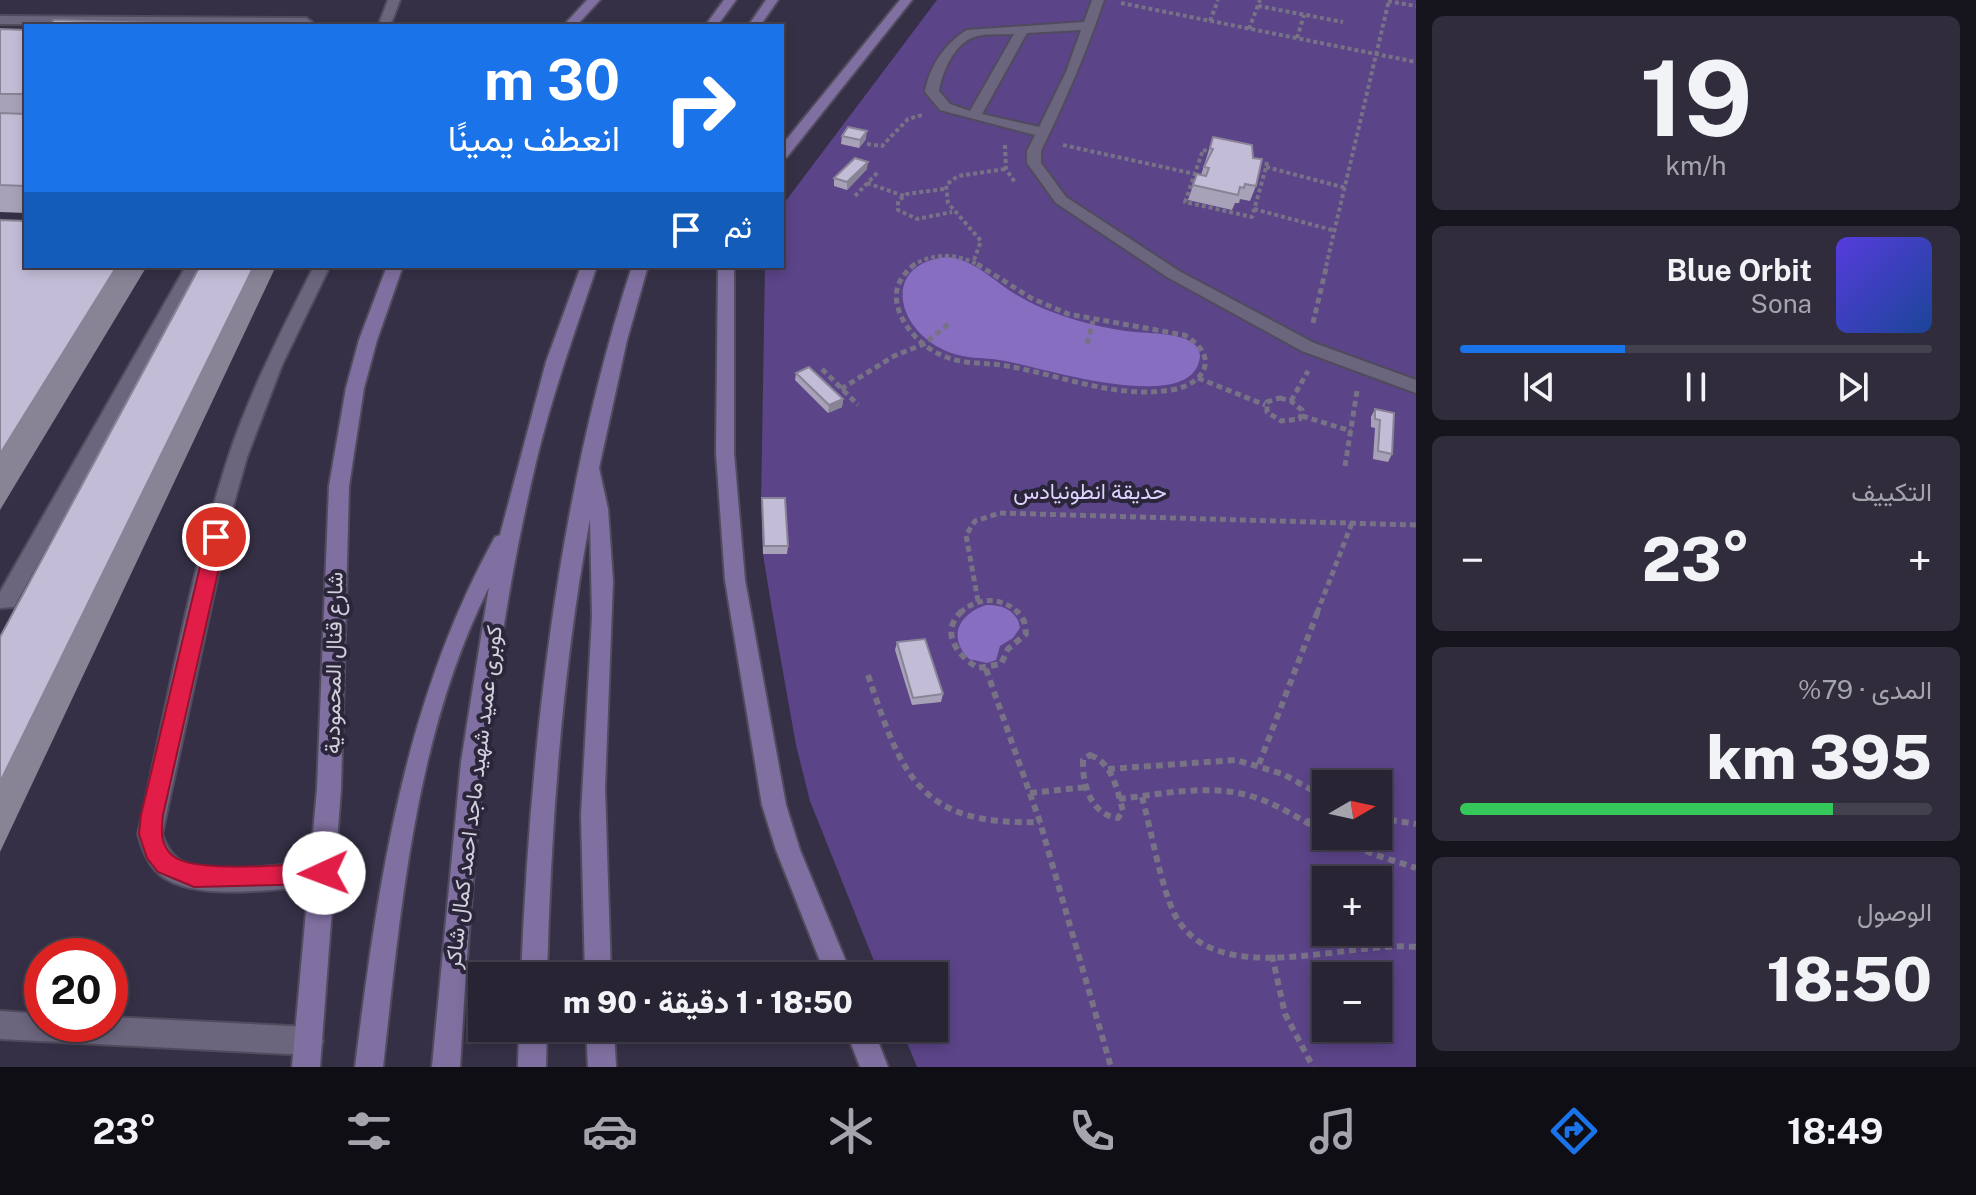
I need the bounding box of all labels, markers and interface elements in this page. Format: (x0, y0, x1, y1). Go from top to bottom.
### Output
text: 19 (1639, 37, 1753, 159)
text: 30 m (484, 47, 620, 113)
icon: right (648, 56, 752, 160)
text: انعطف يمينًا (448, 117, 620, 159)
text: km/h (1665, 150, 1727, 181)
icon: arrive (664, 208, 708, 252)
text: ثم (724, 209, 752, 245)
text: Blue Orbit (1666, 252, 1812, 288)
text: Sona (1751, 288, 1812, 319)
icon: previous (1517, 365, 1561, 409)
icon: pause (1674, 365, 1718, 409)
icon: next (1831, 365, 1875, 409)
text: التكييف (1851, 476, 1932, 507)
park label: حديقة انطونيادس (1013, 478, 1167, 505)
pin (182, 503, 250, 571)
icon: arrive (194, 515, 238, 559)
text: 23° (1642, 524, 1750, 595)
text: − (1460, 534, 1484, 586)
text: + (1908, 534, 1932, 586)
street label: شارع قنال المحمودية (318, 572, 350, 754)
street label: كوبرى عميد شهيد ماجد احمد كمال شاكر (439, 624, 508, 971)
text: المدى · 79% (1798, 674, 1932, 705)
text: 395 km (1706, 722, 1932, 793)
north arrow (1312, 770, 1392, 850)
map controls (1312, 770, 1392, 1042)
position arrow (282, 831, 366, 915)
button: + (1312, 866, 1392, 946)
text: الوصول (1857, 896, 1932, 927)
speed limit sign: 20 (24, 938, 128, 1042)
text: 18:50 (1766, 944, 1932, 1015)
button: − (1312, 962, 1392, 1042)
text: 18:50 · 1 دقيقة · 90 m (563, 984, 853, 1020)
icon: filters (341, 1103, 397, 1159)
icon: car (582, 1103, 638, 1159)
icon: climate (823, 1103, 879, 1159)
icon: phone (1064, 1103, 1120, 1159)
icon: music (1305, 1103, 1361, 1159)
icon: directions (1546, 1103, 1602, 1159)
text: 23° (92, 1110, 156, 1152)
text: 18:49 (1787, 1110, 1884, 1152)

